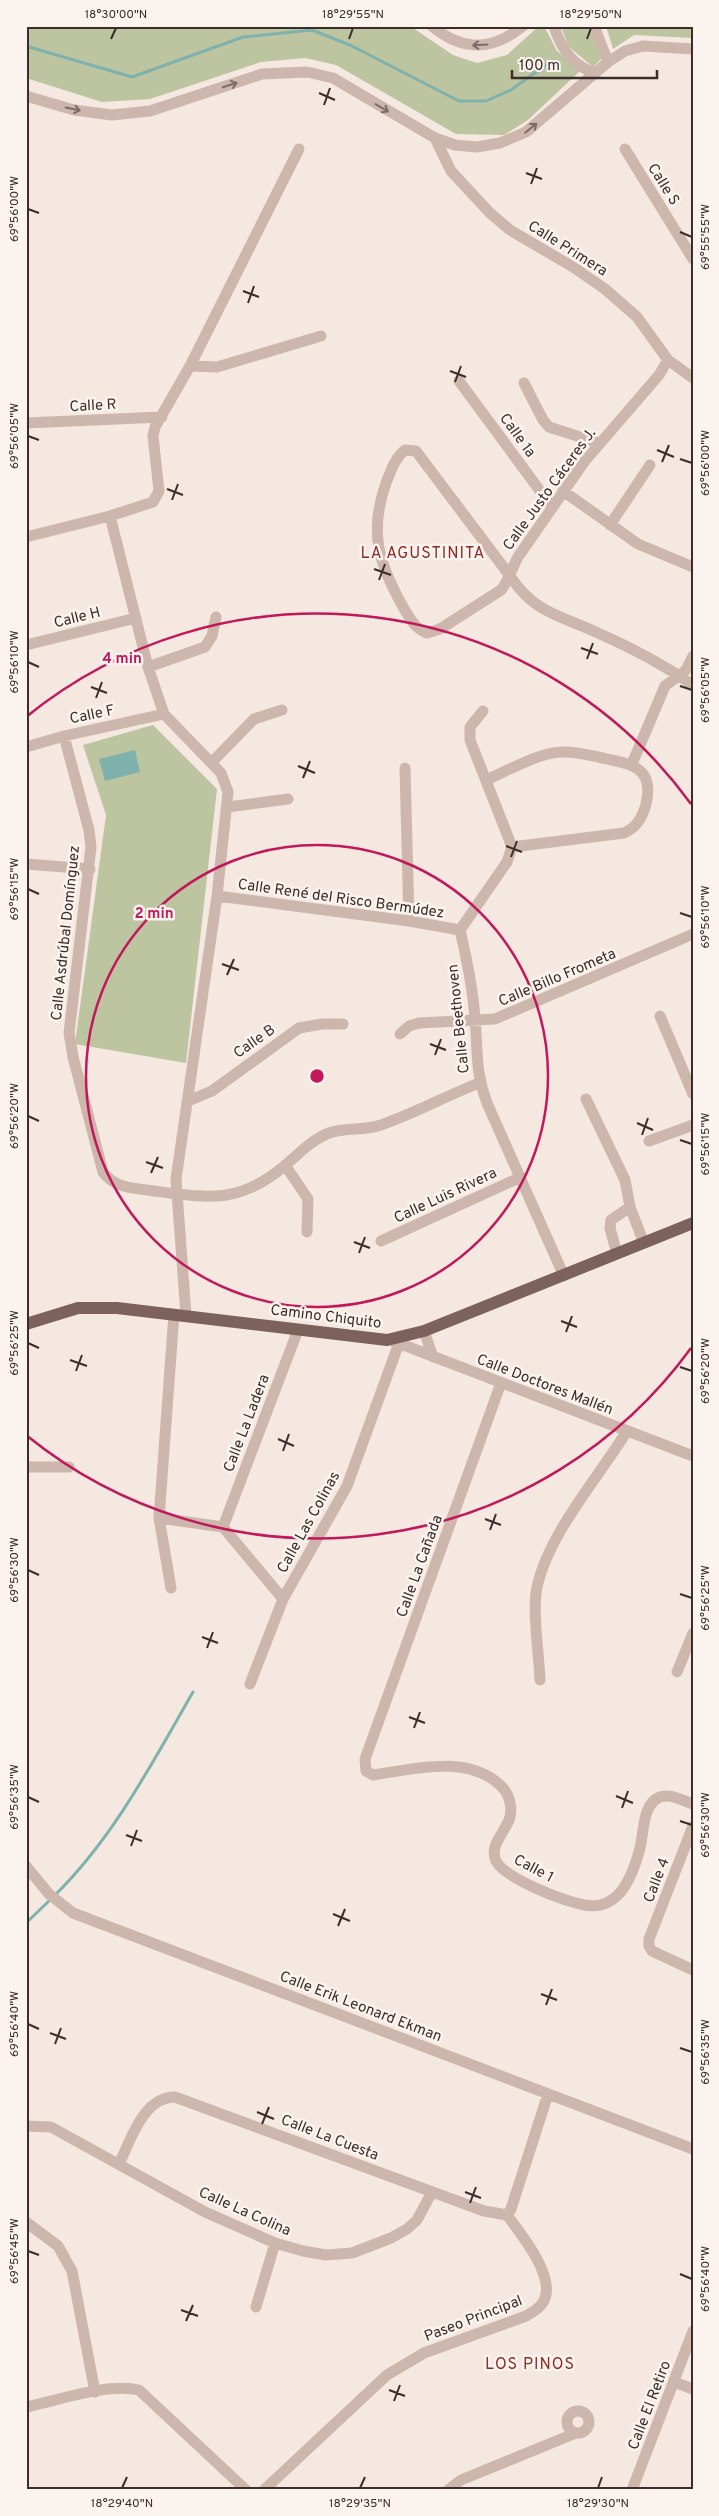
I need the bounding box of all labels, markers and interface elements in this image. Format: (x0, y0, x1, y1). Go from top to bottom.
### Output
text: 18°30'00"N (85, 7, 147, 23)
text: 18°29'55"N (322, 7, 384, 23)
text: 18°29'50"N (560, 7, 622, 23)
one-way arrow (472, 40, 488, 49)
scale bar (512, 48, 656, 80)
text: 100 m (519, 57, 560, 76)
one-way arrow (222, 79, 238, 89)
one-way arrow (374, 103, 388, 113)
one-way arrow (64, 105, 80, 114)
one-way arrow (524, 122, 537, 133)
street label: Calle S (642, 160, 683, 209)
text: 69°56'00"W (7, 176, 23, 242)
text: 69°55'55"W (698, 204, 714, 270)
street label: Calle Primera (524, 217, 611, 281)
street label: Calle R (69, 396, 117, 417)
text: 69°56'05"W (7, 403, 23, 469)
street label: Calle 1a (494, 410, 539, 462)
street label: Calle Justo Cáceres J. (500, 425, 601, 555)
text: 69°56'00"W (698, 430, 714, 496)
district label: LA AGUSTINITA (361, 544, 485, 564)
street label: Calle H (52, 603, 103, 633)
text: 69°56'10"W (7, 630, 23, 694)
text: 4 min (102, 650, 142, 669)
text: 69°56'05"W (698, 657, 714, 723)
street label: Calle F (68, 701, 117, 729)
street label: Calle Asdrúbal Domínguez (48, 845, 85, 1022)
text: 69°56'15"W (7, 858, 23, 920)
street label: Calle René del Risco Bermúdez (236, 876, 445, 923)
text: 69°56'10"W (698, 885, 714, 949)
text: 2 min (134, 905, 174, 924)
street label: Calle Billo Frometa (496, 945, 619, 1012)
street label: Calle Beethoven (444, 963, 475, 1074)
street label: Calle B (230, 1021, 280, 1063)
centre of rings (308, 1067, 326, 1085)
text: 69°56'20"W (7, 1083, 23, 1149)
text: 69°56'15"W (698, 1113, 714, 1175)
street label: Calle Luis Rivera (391, 1164, 500, 1228)
street label: Camino Chiquito (269, 1301, 382, 1334)
text: 69°56'25"W (7, 1310, 23, 1376)
text: 69°56'20"W (698, 1338, 714, 1404)
street label: Calle Doctores Mallén (474, 1351, 615, 1420)
street label: Calle La Ladera (220, 1372, 275, 1475)
street label: Calle Las Colinas (274, 1469, 345, 1577)
street label: Calle La Cañada (393, 1513, 448, 1620)
text: 69°56'30"W (7, 1537, 23, 1603)
text: 69°56'25"W (698, 1565, 714, 1631)
text: 69°56'35"W (7, 1764, 23, 1830)
text: 69°56'30"W (698, 1792, 714, 1858)
street label: Calle 1 (510, 1851, 557, 1888)
street label: Calle 4 (640, 1855, 675, 1906)
street label: Calle Erik Leonard Ekman (277, 1968, 444, 2047)
text: 69°56'40"W (7, 1991, 23, 2057)
text: 69°56'35"W (698, 2019, 714, 2085)
street label: Calle La Cuesta (278, 2111, 381, 2166)
street label: Calle La Colina (195, 2184, 294, 2241)
text: 69°56'45"W (7, 2218, 23, 2284)
text: 69°56'40"W (698, 2246, 714, 2312)
street label: Paseo Principal (422, 2292, 525, 2347)
district label: LOS PINOS (485, 2355, 575, 2375)
street label: Calle El Retiro (625, 2358, 676, 2453)
text: 18°29'40"N (91, 2496, 153, 2512)
text: 18°29'35"N (329, 2496, 391, 2512)
text: 18°29'30"N (567, 2496, 629, 2512)

